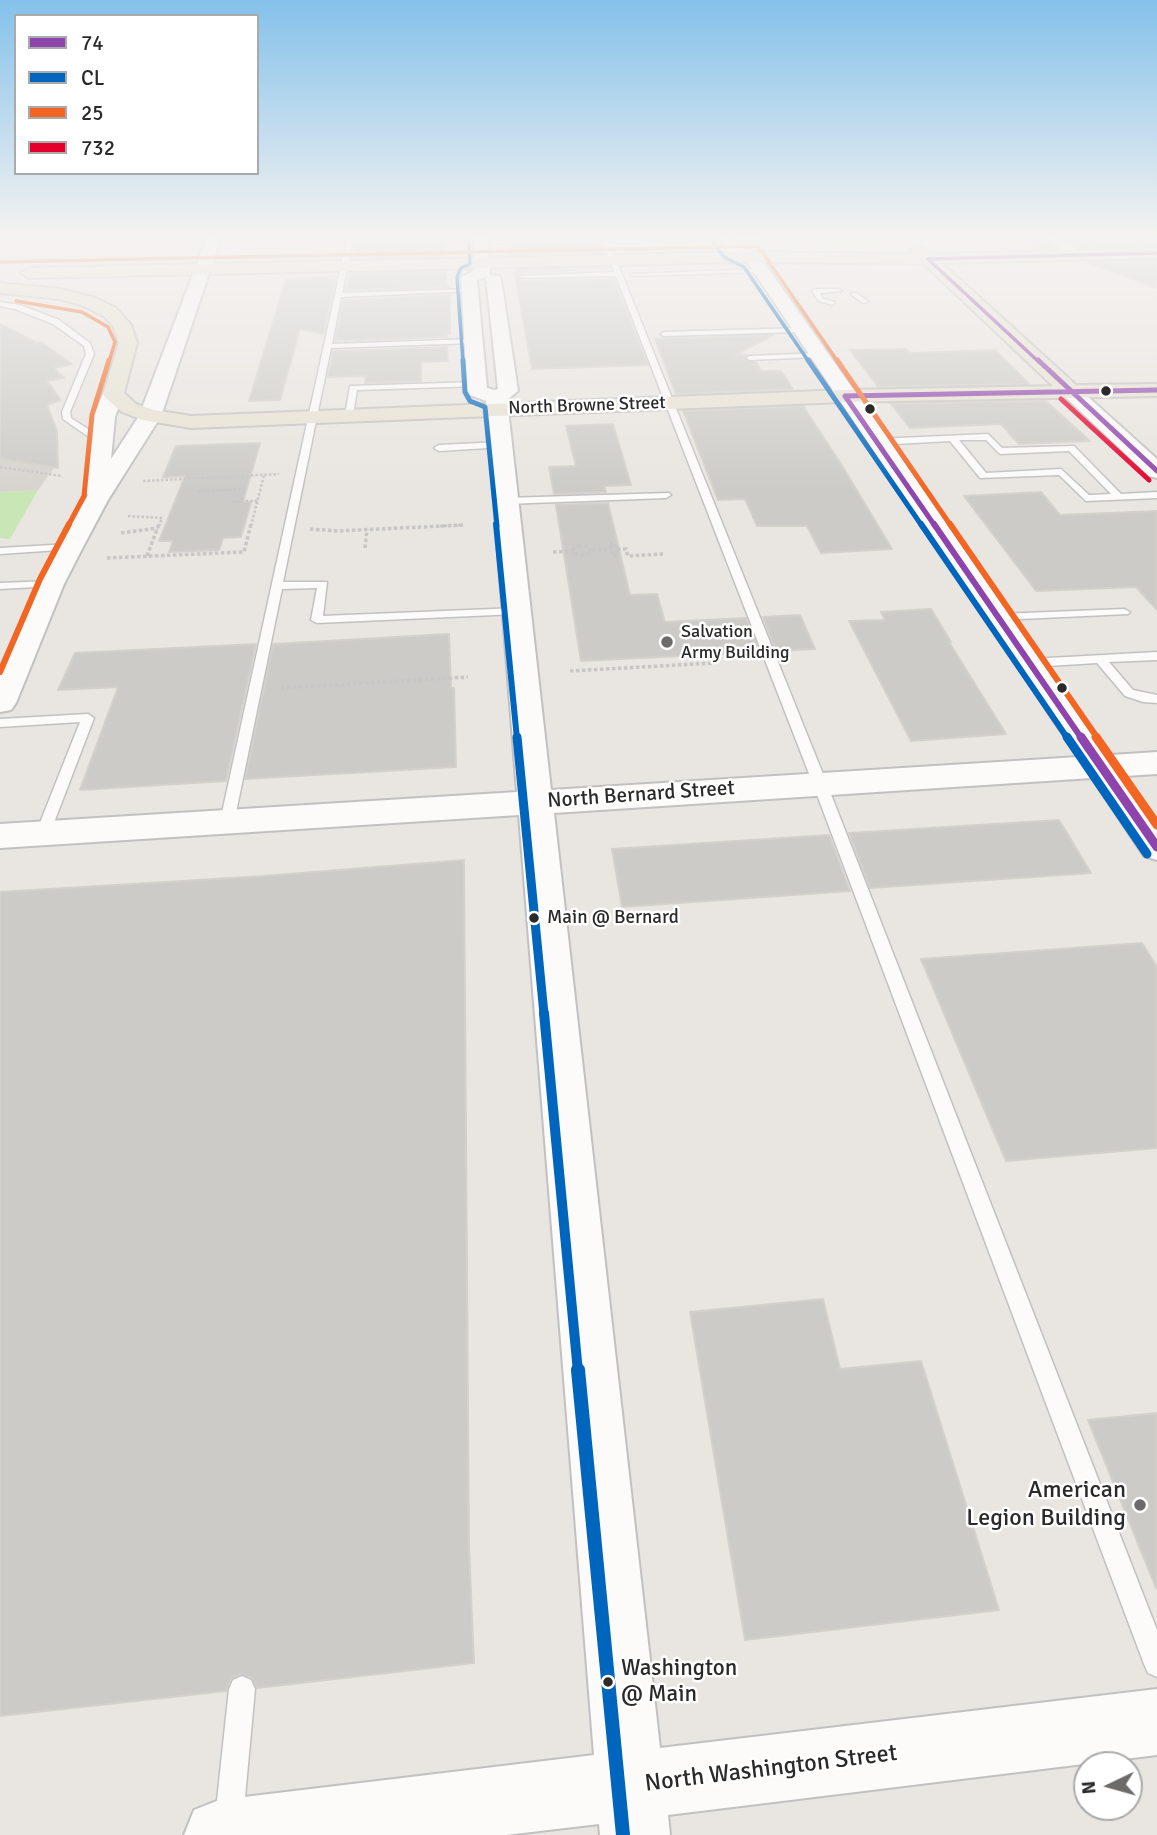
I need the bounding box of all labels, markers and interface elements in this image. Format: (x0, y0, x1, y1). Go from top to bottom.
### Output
legend (14, 14, 259, 175)
text: 74 (81, 30, 104, 56)
text: CL (81, 65, 104, 91)
text: 25 (81, 100, 104, 126)
text: 732 (81, 135, 115, 161)
unlabelled marker (1099, 384, 1113, 398)
street label: North Browne Street (508, 392, 666, 420)
unlabelled marker (863, 402, 877, 416)
place label: Salvation Army Building (681, 621, 789, 664)
marker: Salvation Army Building (659, 634, 675, 650)
unlabelled marker (1055, 681, 1069, 695)
street label: North Bernard Street (546, 776, 736, 814)
place label: Main @ Bernard (547, 907, 679, 929)
marker: Main @ Bernard (527, 911, 541, 925)
place label: American Legion Building (966, 1477, 1126, 1533)
marker: American Legion Building (1132, 1497, 1148, 1513)
place label: Washington @ Main (621, 1655, 737, 1709)
marker: Washington @ Main (601, 1675, 615, 1689)
street label: North Washington Street (643, 1739, 899, 1799)
north arrow (1073, 1751, 1143, 1821)
text: N (1077, 1780, 1102, 1795)

